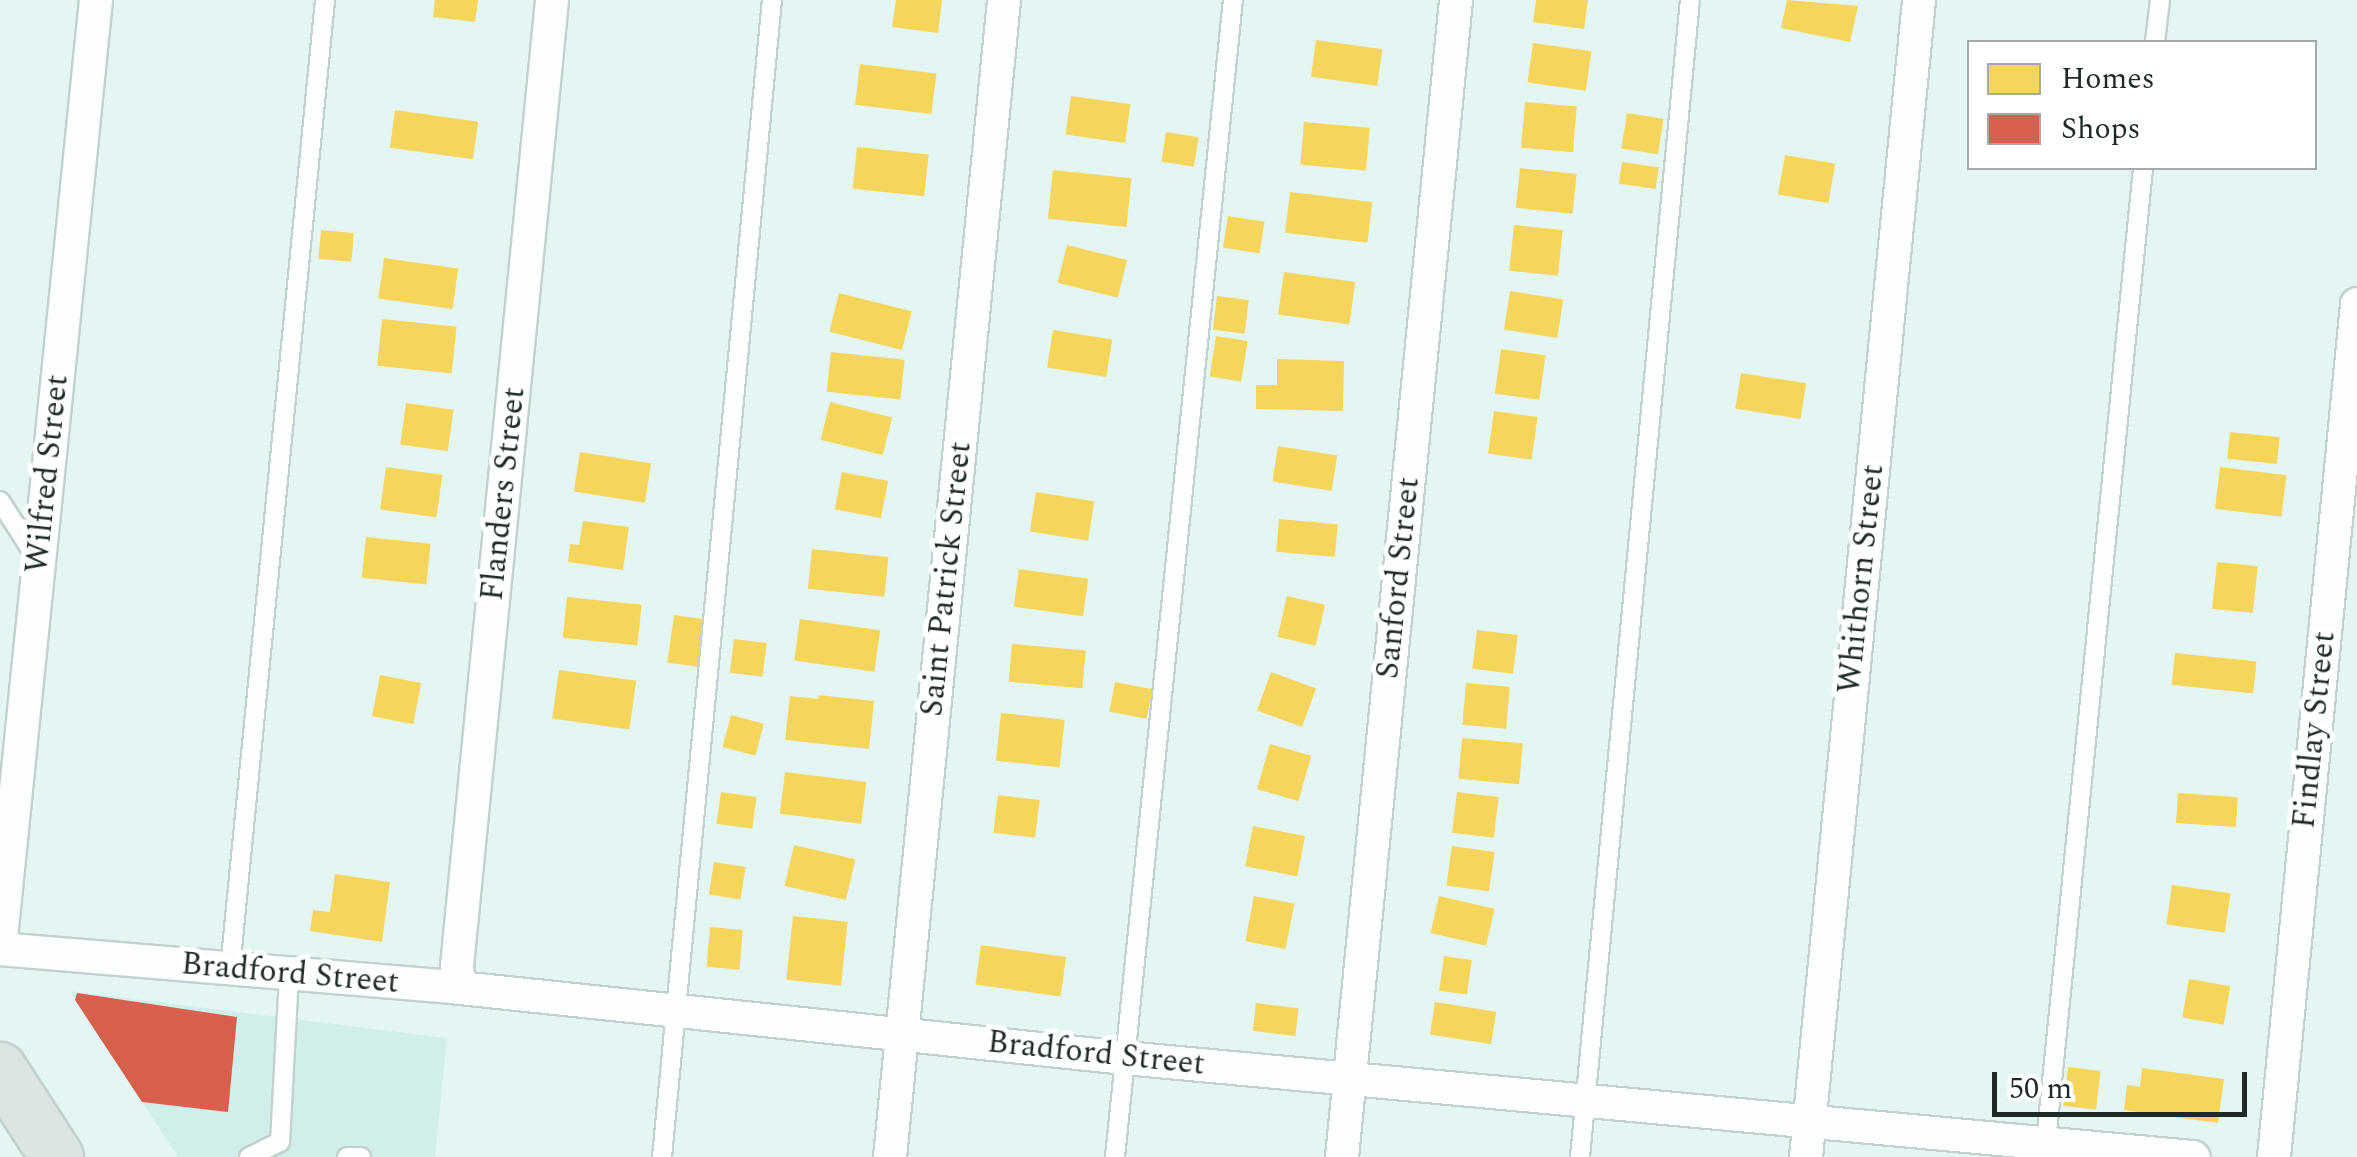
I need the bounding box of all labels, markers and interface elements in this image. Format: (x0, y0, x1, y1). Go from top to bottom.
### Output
legend (1967, 40, 2317, 170)
text: Homes (2061, 56, 2155, 102)
text: Shops (2061, 106, 2141, 152)
street label: Wilfred Street (18, 373, 78, 575)
street label: Flanders Street (474, 385, 534, 603)
street label: Saint Patrick Street (913, 440, 981, 718)
street label: Whithorn Street (1831, 462, 1893, 696)
street label: Sanford Street (1369, 475, 1429, 681)
street label: Findlay Street (2286, 629, 2344, 831)
street label: Bradford Street (180, 945, 400, 1003)
street label: Bradford Street (985, 1023, 1207, 1085)
scale bar (1997, 1052, 2252, 1114)
text: 50 m (2009, 1066, 2072, 1112)

